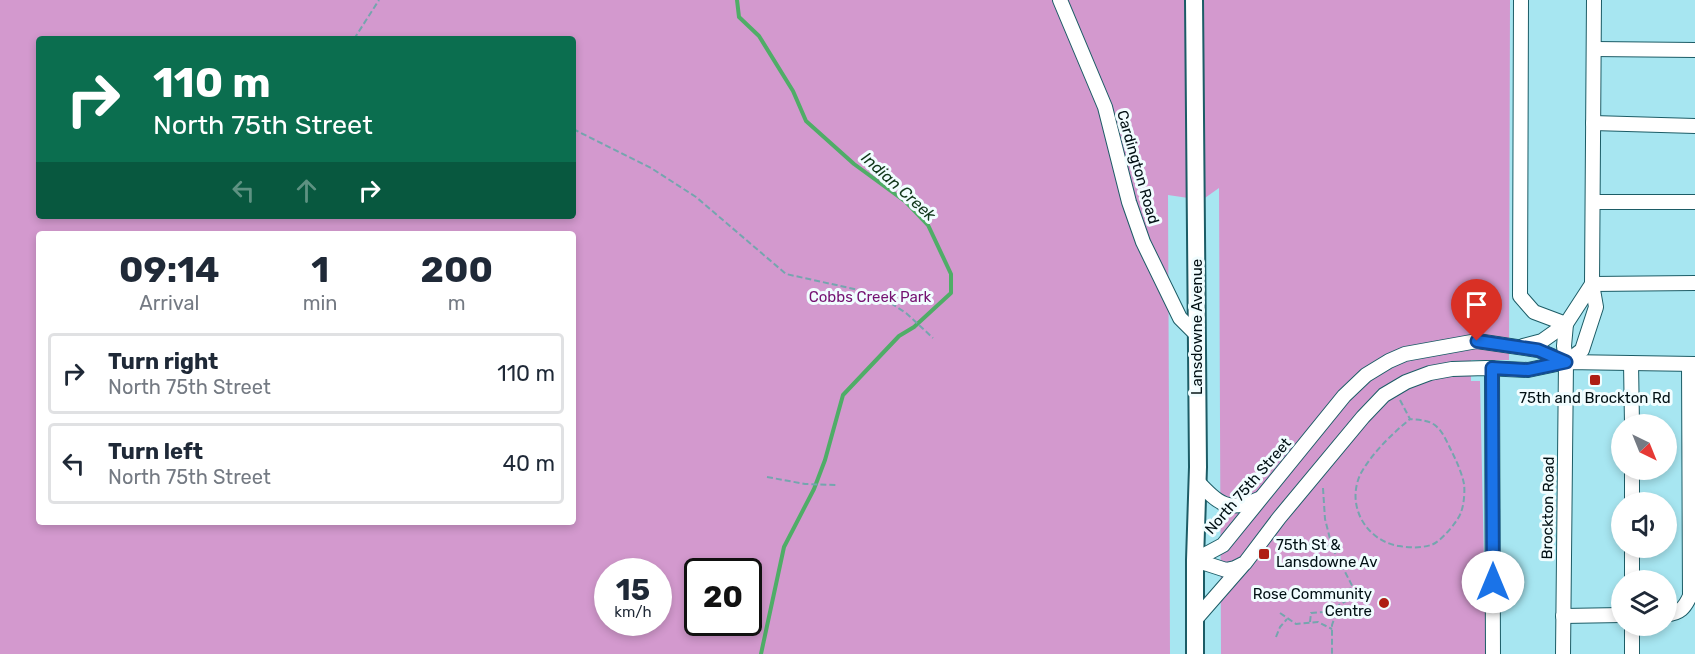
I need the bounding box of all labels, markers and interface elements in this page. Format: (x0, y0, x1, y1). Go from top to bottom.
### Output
text: 110 m (153, 58, 271, 108)
icon: right (54, 60, 132, 138)
street label: Cardington Road (1113, 108, 1163, 226)
text: North 75th Street (153, 109, 373, 141)
water label: Indian Creek (858, 148, 940, 225)
icon: left (227, 174, 260, 207)
icon: ahead (290, 174, 323, 207)
icon: right (353, 174, 386, 207)
text: 09:14 (119, 248, 220, 291)
text: 1 (311, 248, 329, 291)
text: 200 (421, 248, 493, 291)
street label: Lansdowne Avenue (1188, 259, 1206, 395)
pin (1451, 279, 1502, 341)
park label: Cobbs Creek Park (809, 288, 932, 306)
icon: arrive (1460, 288, 1493, 321)
text: Arrival (139, 291, 199, 315)
text: min (303, 291, 337, 315)
text: m (448, 291, 466, 315)
text: Turn right (108, 348, 218, 375)
icon: right (57, 357, 90, 390)
text: 110 m (497, 360, 555, 387)
marker: 75th and Brockton Rd (1588, 373, 1602, 387)
text: North 75th Street (108, 375, 271, 399)
place label: 75th and Brockton Rd (1519, 389, 1671, 407)
north arrow (1611, 414, 1677, 480)
map controls (1611, 414, 1677, 636)
street label: North 75th Street (1201, 434, 1295, 538)
text: Turn left (108, 438, 203, 465)
icon: left (57, 447, 90, 480)
text: 40 m (502, 450, 555, 477)
street label: Brockton Road (1538, 456, 1558, 560)
text: North 75th Street (108, 465, 271, 489)
button: sound (1611, 492, 1677, 558)
place label: 75th St & Lansdowne Av (1276, 536, 1378, 571)
marker: 75th St & Lansdowne Av (1257, 547, 1271, 561)
position arrow (1461, 550, 1525, 614)
speed limit sign: 20 (684, 558, 762, 636)
button: layers (1611, 570, 1677, 636)
text: 15 (616, 572, 650, 608)
place label: Rose Community Centre (1253, 585, 1372, 620)
marker: Rose Community Centre (1377, 596, 1391, 610)
text: km/h (614, 603, 652, 621)

